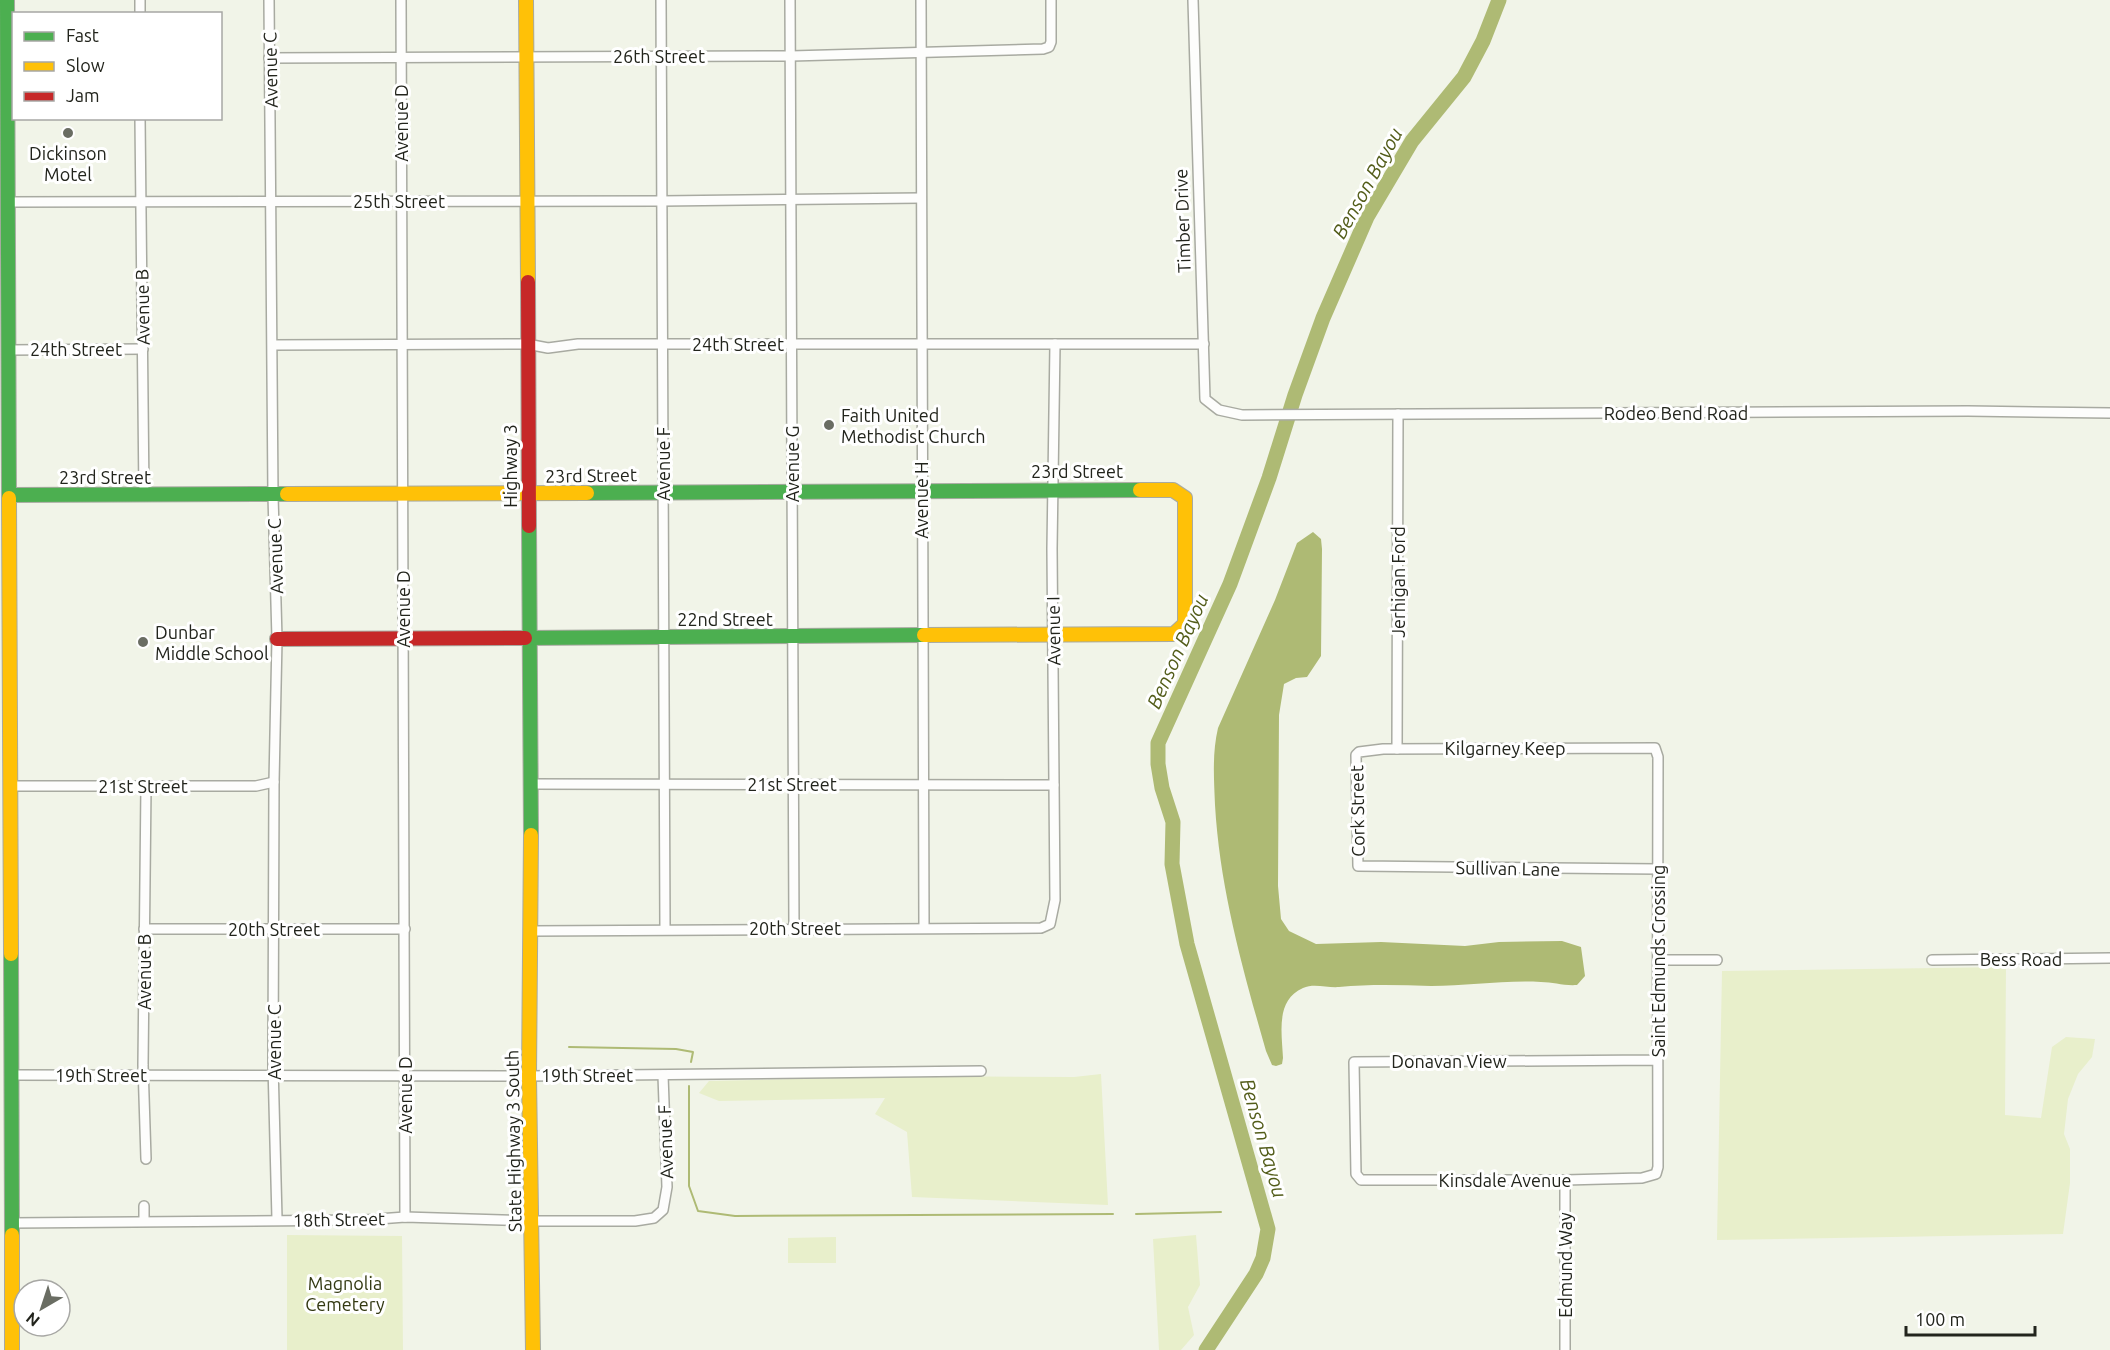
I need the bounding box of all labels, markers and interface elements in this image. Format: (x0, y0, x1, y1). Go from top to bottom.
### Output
legend (12, 12, 222, 120)
text: Fast (66, 25, 99, 45)
street label: Avenue C (259, 32, 281, 108)
street label: 26th Street (613, 46, 705, 66)
text: Slow (66, 55, 105, 75)
street label: Avenue D (391, 84, 411, 162)
text: Jam (66, 85, 100, 105)
water label: Benson Bayou (1327, 124, 1407, 242)
marker: Dickinson Motel (61, 126, 75, 140)
place label: Dickinson Motel (29, 143, 107, 184)
street label: Timber Drive (1170, 169, 1194, 273)
street label: 25th Street (353, 191, 445, 211)
street label: Avenue B (131, 269, 153, 345)
street label: 24th Street (692, 334, 784, 354)
street label: 24th Street (30, 339, 122, 359)
street label: Rodeo Bend Road (1604, 403, 1748, 423)
place label: Faith United Methodist Church (841, 405, 985, 446)
marker: Faith United Methodist Church (822, 418, 836, 432)
street label: Highway 3 (500, 424, 520, 508)
street label: Avenue G (782, 426, 802, 502)
street label: Avenue F (653, 427, 673, 501)
street label: Avenue H (911, 461, 931, 539)
street label: 23rd Street (1031, 461, 1123, 481)
street label: 23rd Street (545, 464, 637, 486)
street label: 23rd Street (59, 467, 151, 487)
street label: Avenue C (264, 518, 286, 594)
street label: Jerhigan Ford (1388, 526, 1408, 638)
street label: Avenue D (393, 570, 413, 648)
water label: Benson Bayou (1142, 590, 1213, 712)
street label: Avenue I (1042, 596, 1064, 666)
street label: 22nd Street (677, 609, 773, 629)
place label: Dunbar Middle School (155, 622, 269, 663)
marker: Dunbar Middle School (136, 635, 150, 649)
street label: Kilgarney Keep (1445, 738, 1565, 758)
street label: Cork Street (1346, 765, 1368, 857)
street label: 21st Street (747, 774, 837, 794)
street label: 21st Street (98, 776, 188, 796)
street label: Sullivan Lane (1456, 857, 1560, 879)
street label: Saint Edmunds Crossing (1648, 865, 1668, 1057)
street label: 20th Street (749, 918, 841, 938)
street label: 20th Street (228, 919, 320, 939)
street label: Avenue B (134, 934, 154, 1010)
street label: Bess Road (1980, 949, 2062, 969)
street label: Avenue C (264, 1004, 284, 1080)
street label: State Highway 3 South (501, 1050, 525, 1232)
street label: Donavan View (1391, 1051, 1507, 1071)
street label: Avenue D (395, 1056, 415, 1134)
street label: 19th Street (55, 1065, 147, 1085)
street label: 19th Street (541, 1065, 633, 1085)
water label: Benson Bayou (1236, 1076, 1292, 1200)
street label: Avenue F (654, 1105, 676, 1179)
street label: Kinsdale Avenue (1439, 1170, 1571, 1190)
street label: 18th Street (293, 1208, 385, 1230)
street label: Edmund Way (1555, 1212, 1575, 1318)
park label: Magnolia Cemetery (305, 1273, 385, 1314)
north arrow (12, 1278, 72, 1338)
scale bar (1906, 1299, 2035, 1337)
text: N (22, 1309, 43, 1330)
text: 100 m (1915, 1309, 1965, 1329)

